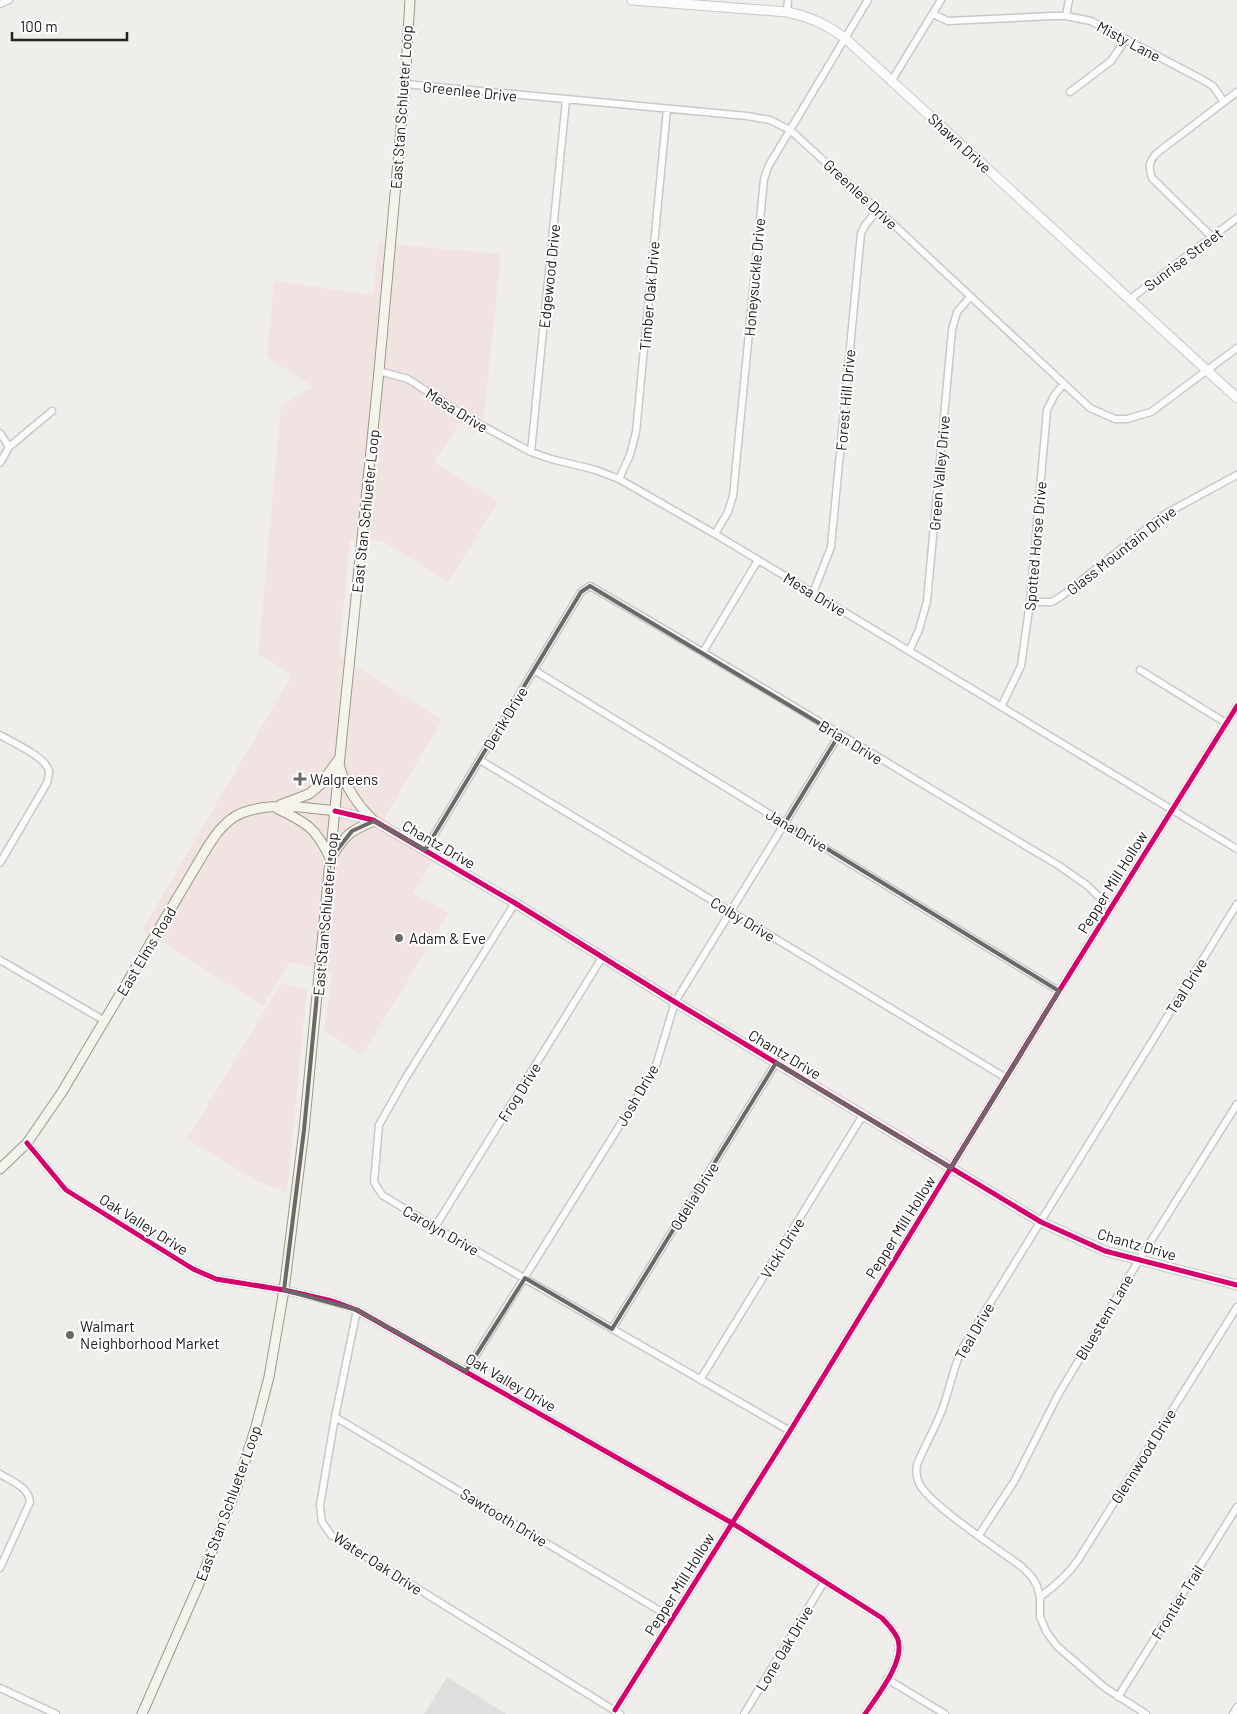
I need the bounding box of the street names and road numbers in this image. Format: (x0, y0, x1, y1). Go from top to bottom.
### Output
street label: Misty Lane (1094, 17, 1164, 65)
street label: East Stan Schlueter Loop (386, 24, 416, 190)
street label: Greenlee Drive (422, 77, 518, 105)
street label: Shawn Drive (925, 109, 995, 177)
street label: Greenlee Drive (820, 155, 902, 233)
street label: Honeysuckle Drive (740, 217, 768, 337)
street label: Edgewood Drive (535, 223, 563, 329)
street label: Sunrise Street (1140, 224, 1226, 294)
street label: Timber Oak Drive (635, 240, 663, 352)
street label: Forest Hill Drive (832, 348, 858, 452)
street label: Mesa Drive (423, 384, 491, 436)
street label: Green Valley Drive (925, 415, 953, 531)
street label: East Stan Schlueter Loop (347, 428, 383, 594)
street label: Spotted Horse Drive (1020, 480, 1050, 612)
street label: Glass Mountain Drive (1063, 502, 1179, 598)
street label: Mesa Drive (780, 568, 850, 620)
street label: Derik Drive (479, 683, 531, 753)
street label: Brian Drive (816, 716, 886, 768)
street label: Jana Drive (763, 805, 831, 855)
street label: Chantz Drive (399, 816, 479, 872)
street label: Pepper Mill Hollow (1073, 827, 1151, 937)
street label: East Stan Schlueter Loop (309, 831, 341, 997)
street label: Colby Drive (707, 893, 779, 945)
street label: East Elms Road (112, 903, 180, 999)
street label: Teal Drive (1162, 955, 1210, 1017)
street label: Chantz Drive (745, 1025, 825, 1083)
street label: Frog Drive (494, 1059, 544, 1125)
street label: Josh Drive (612, 1061, 662, 1129)
street label: Odelia Drive (666, 1159, 722, 1233)
street label: Pepper Mill Hollow (861, 1172, 939, 1282)
street label: Oak Valley Drive (96, 1190, 192, 1258)
street label: Carolyn Drive (400, 1201, 482, 1259)
street label: Vicki Drive (756, 1214, 808, 1282)
street label: Chantz Drive (1095, 1224, 1179, 1264)
street label: Bluestem Lane (1071, 1271, 1137, 1363)
street label: Teal Drive (950, 1299, 998, 1363)
street label: Oak Valley Drive (463, 1349, 559, 1415)
street label: Glennwood Drive (1107, 1405, 1179, 1507)
street label: East Stan Schlueter Loop (191, 1423, 265, 1583)
street label: Sawtooth Drive (457, 1484, 551, 1550)
street label: Water Oak Drive (330, 1528, 426, 1598)
street label: Pepper Mill Hollow (640, 1529, 718, 1639)
street label: Frontier Trail (1147, 1562, 1207, 1642)
street label: Lone Oak Drive (751, 1602, 817, 1694)

